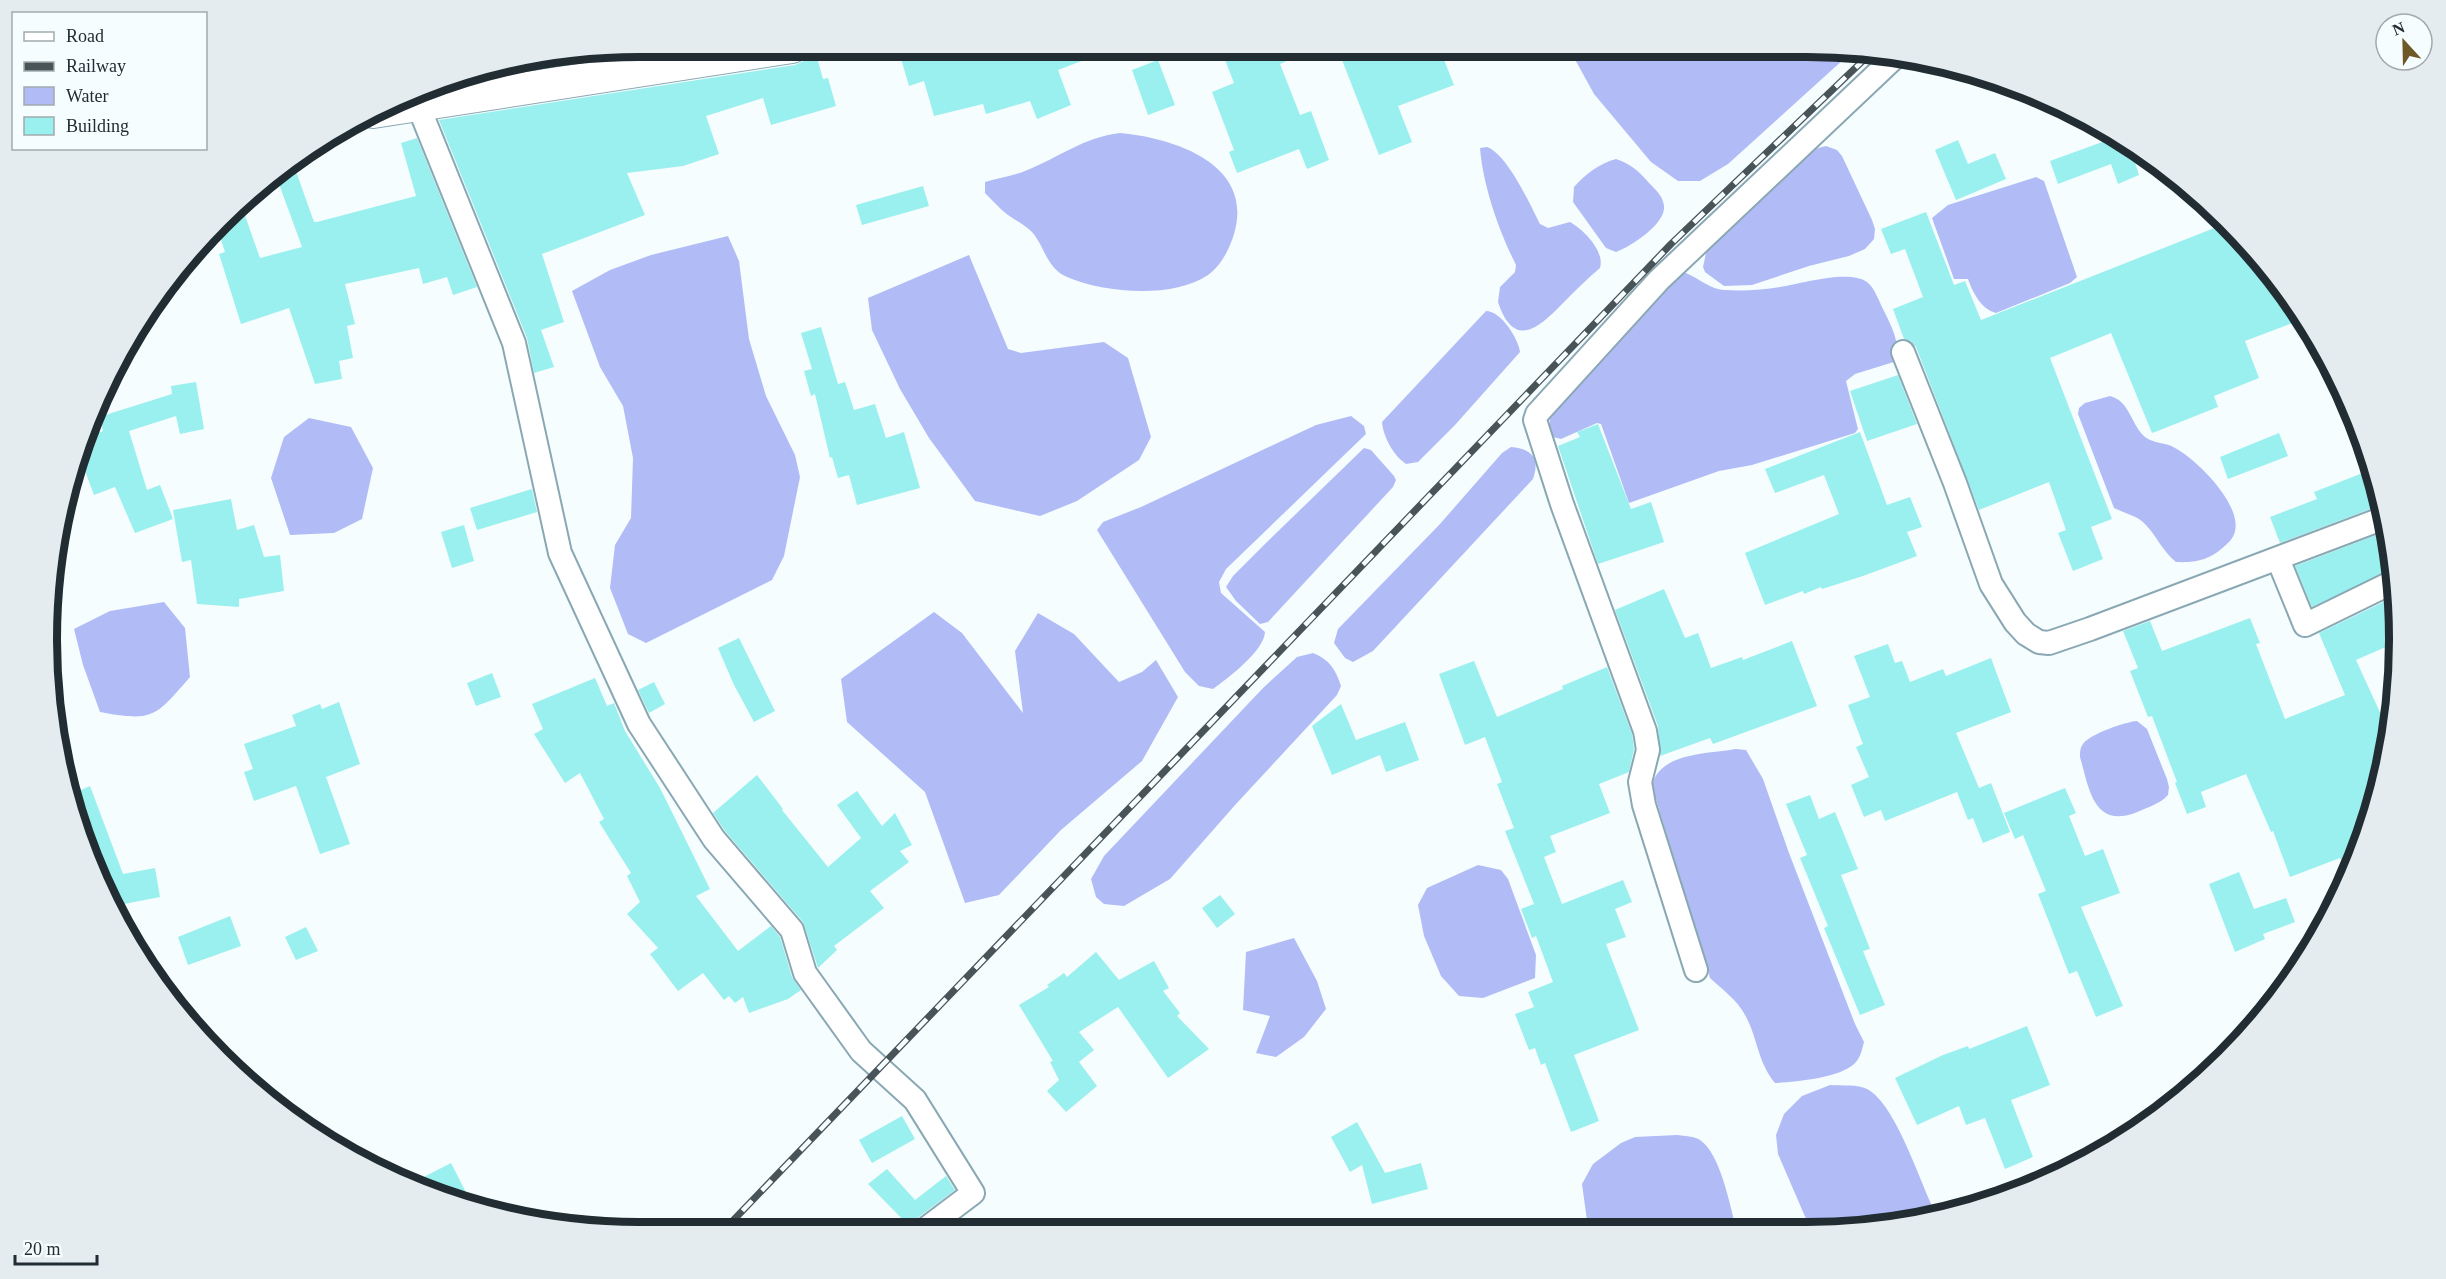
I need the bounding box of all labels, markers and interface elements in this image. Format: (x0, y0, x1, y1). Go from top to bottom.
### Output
legend (12, 12, 207, 150)
north arrow (2374, 12, 2434, 72)
text: N (2390, 18, 2408, 39)
text: Road (66, 26, 104, 46)
text: Railway (66, 56, 126, 76)
text: Water (66, 86, 109, 106)
text: Building (66, 116, 129, 136)
scale bar (15, 1228, 98, 1266)
text: 20 m (24, 1239, 61, 1259)

